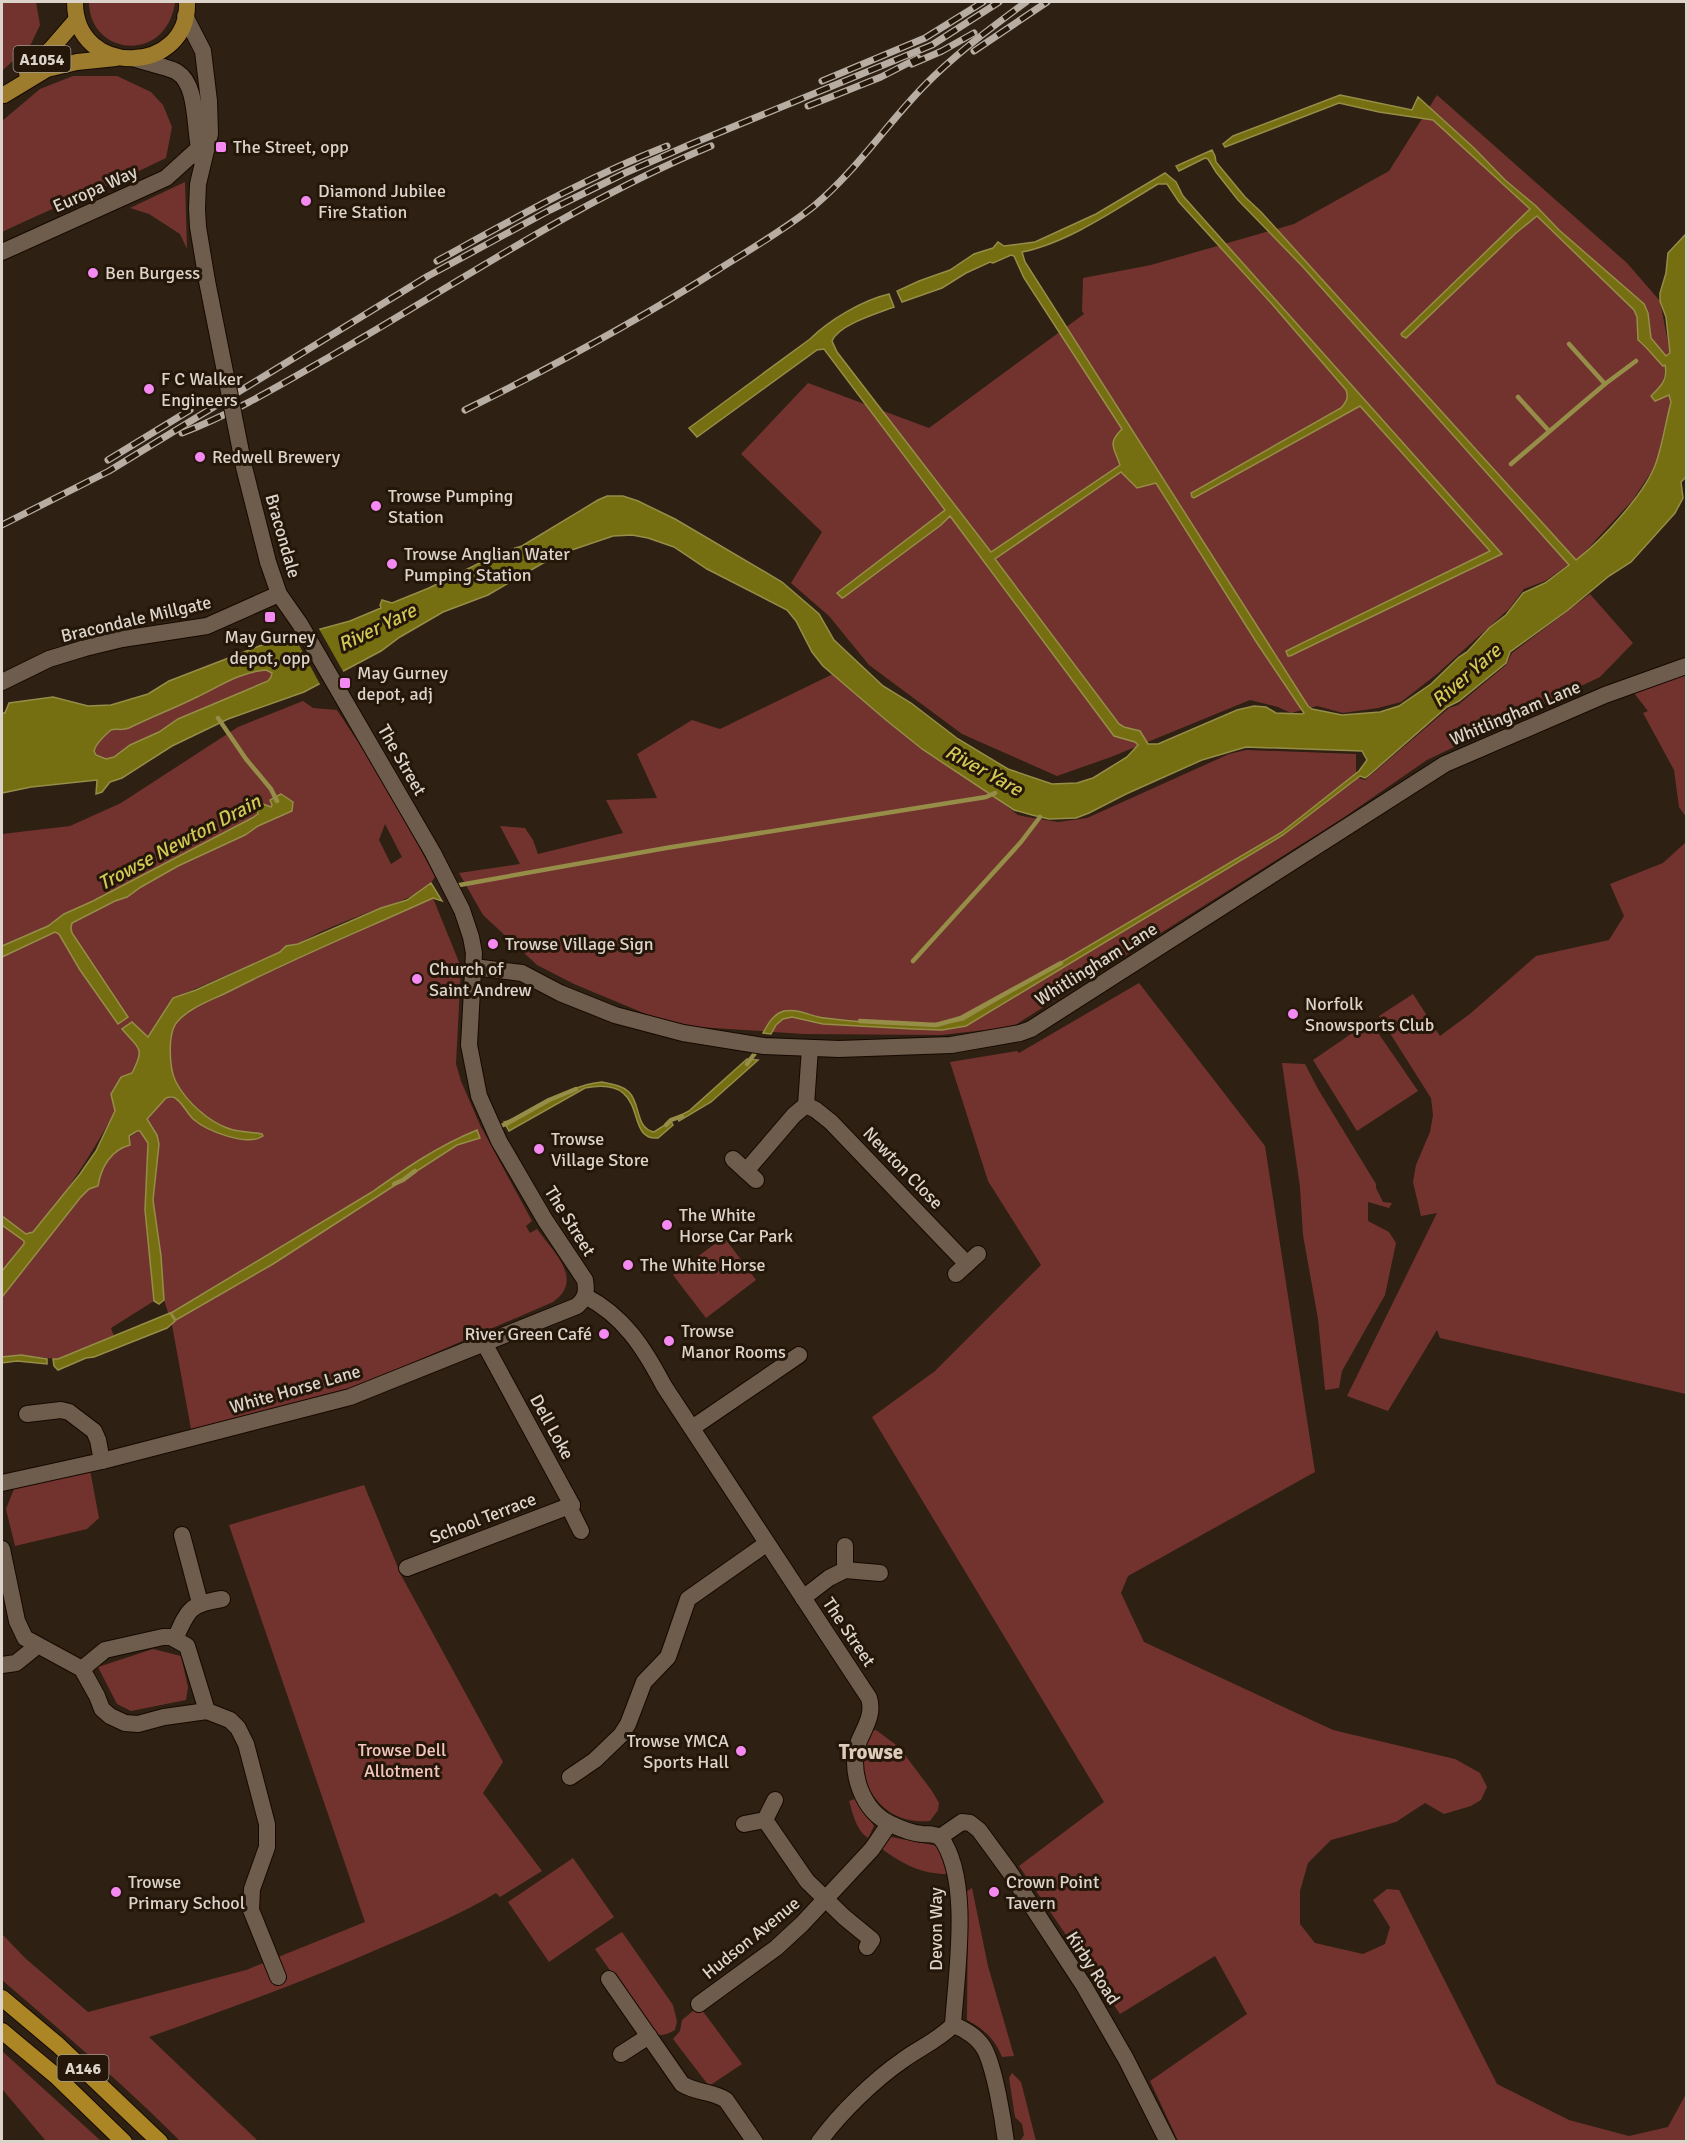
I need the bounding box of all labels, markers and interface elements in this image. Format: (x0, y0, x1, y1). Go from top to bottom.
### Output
road number: A1054 (14, 46, 70, 72)
place label: The Street, opp (233, 136, 349, 158)
marker: The Street, opp (214, 140, 228, 154)
street label: Europa Way (49, 160, 141, 217)
place label: Diamond Jubilee Fire Station (318, 180, 446, 223)
marker: Diamond Jubilee Fire Station (299, 194, 313, 208)
place label: Ben Burgess (105, 262, 200, 284)
marker: Ben Burgess (86, 266, 100, 280)
place label: F C Walker Engineers (161, 368, 243, 411)
marker: F C Walker Engineers (142, 382, 156, 396)
place label: Redwell Brewery (212, 446, 341, 468)
marker: Redwell Brewery (193, 450, 207, 464)
place label: Trowse Pumping Station (388, 485, 513, 528)
street label: Bracondale (261, 491, 305, 581)
marker: Trowse Pumping Station (369, 499, 383, 513)
place label: Trowse Anglian Water Pumping Station (404, 543, 570, 586)
marker: Trowse Anglian Water Pumping Station (385, 557, 399, 571)
street label: Bracondale Millgate (59, 591, 213, 647)
water label: River Yare (334, 597, 421, 657)
marker: May Gurney depot, opp (263, 610, 277, 624)
place label: May Gurney depot, opp (225, 626, 316, 669)
water label: River Yare (1426, 638, 1507, 712)
place label: May Gurney depot, adj (357, 662, 448, 705)
marker: May Gurney depot, adj (338, 676, 352, 690)
street label: Whitlingham Lane (1446, 676, 1584, 750)
street label: The Street (373, 720, 431, 800)
water label: River Yare (941, 739, 1027, 802)
water label: Trowse Newton Drain (93, 788, 266, 896)
street label: Whitlingham Lane (1031, 918, 1161, 1010)
place label: Trowse Village Sign (505, 933, 654, 955)
marker: Trowse Village Sign (486, 937, 500, 951)
place label: Church of Saint Andrew (429, 958, 532, 1001)
marker: Church of Saint Andrew (410, 972, 424, 986)
place label: Norfolk Snowsports Club (1305, 993, 1434, 1036)
marker: Norfolk Snowsports Club (1286, 1007, 1300, 1021)
street label: Newton Close (858, 1122, 948, 1214)
place label: Trowse Village Store (551, 1128, 649, 1171)
marker: Trowse Village Store (532, 1142, 546, 1156)
street label: The Street (540, 1182, 600, 1260)
place label: The White Horse Car Park (679, 1204, 793, 1247)
marker: The White Horse Car Park (660, 1218, 674, 1232)
place label: The White Horse (640, 1254, 766, 1276)
marker: The White Horse (621, 1258, 635, 1272)
place label: Trowse Manor Rooms (681, 1320, 786, 1363)
place label: River Green Café (465, 1323, 592, 1345)
marker: River Green Café (597, 1327, 611, 1341)
marker: Trowse Manor Rooms (662, 1334, 676, 1348)
street label: White Horse Lane (227, 1360, 363, 1418)
street label: Dell Loke (525, 1391, 579, 1463)
street label: School Terrace (427, 1488, 539, 1548)
street label: The Street (818, 1593, 880, 1671)
place label: Trowse YMCA Sports Hall (627, 1730, 729, 1773)
park label: Trowse Dell Allotment (358, 1739, 446, 1782)
district label: Trowse (839, 1739, 903, 1765)
marker: Trowse YMCA Sports Hall (734, 1744, 748, 1758)
place label: Trowse Primary School (128, 1871, 245, 1914)
place label: Crown Point Tavern (1006, 1871, 1099, 1914)
marker: Trowse Primary School (109, 1885, 123, 1899)
marker: Crown Point Tavern (987, 1885, 1001, 1899)
street label: Devon Way (925, 1887, 947, 1971)
street label: Hudson Avenue (698, 1892, 804, 1984)
street label: Kirby Road (1061, 1927, 1125, 2009)
road number: A146 (58, 2055, 109, 2081)

